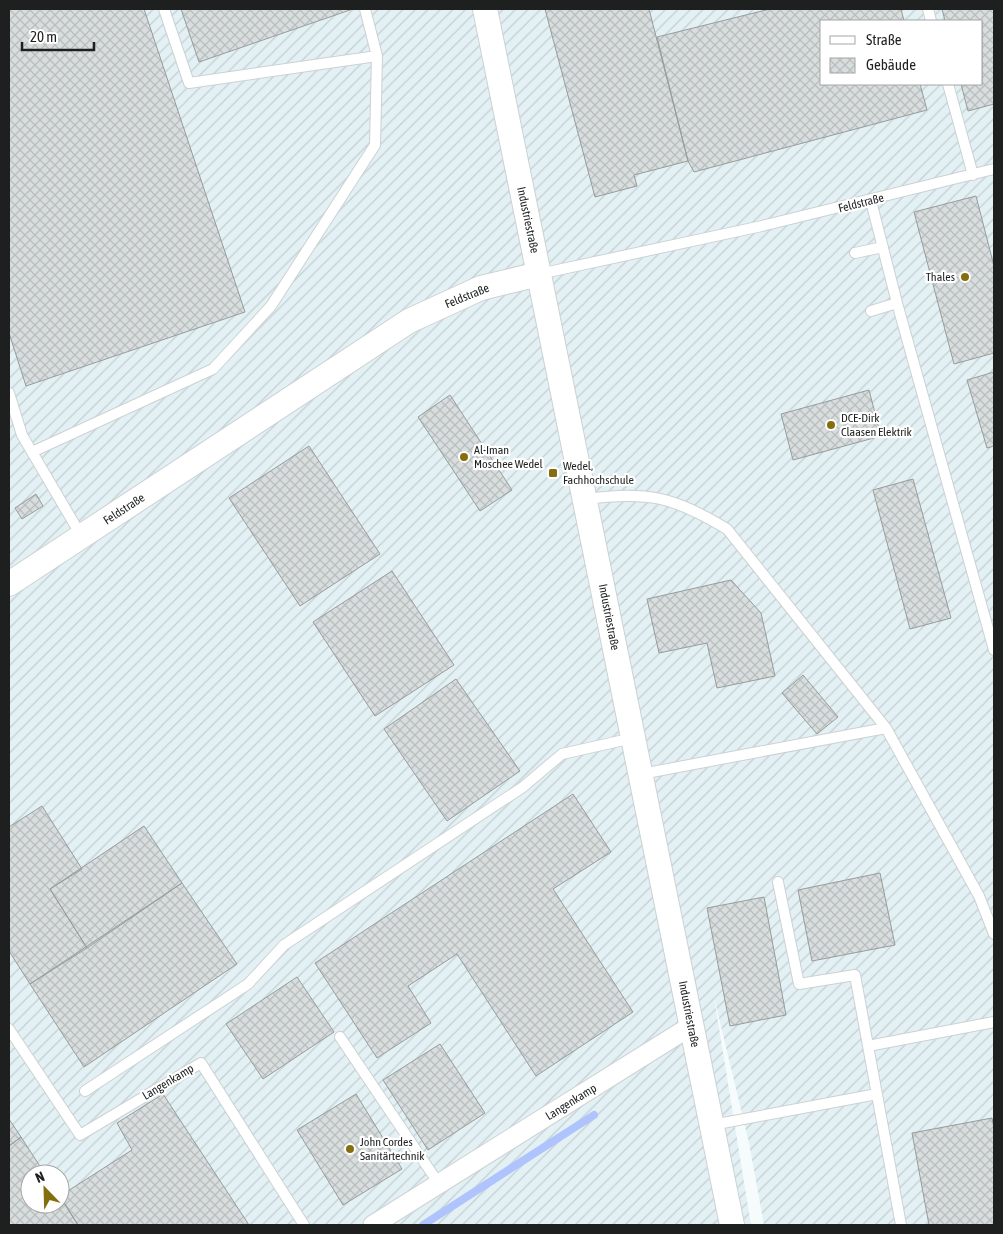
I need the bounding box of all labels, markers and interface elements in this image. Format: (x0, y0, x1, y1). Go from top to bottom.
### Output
scale bar (22, 20, 95, 52)
legend (820, 20, 983, 85)
text: 20 m (30, 28, 57, 45)
text: Straße (866, 31, 902, 48)
text: Gebäude (866, 56, 916, 73)
street label: Industriestraße (514, 186, 542, 254)
street label: Feldstraße (837, 191, 885, 215)
place label: Thales (926, 270, 955, 284)
marker: Thales (959, 271, 971, 283)
street label: Feldstraße (443, 281, 491, 311)
place label: DCE-Dirk Claasen Elektrik (841, 411, 913, 439)
marker: DCE-Dirk Claasen Elektrik (825, 419, 837, 431)
place label: Al-Iman Moschee Wedel (474, 443, 544, 471)
marker: Al-Iman Moschee Wedel (458, 451, 470, 463)
place label: Wedel, Fachhochschule (563, 459, 634, 487)
marker: Wedel, Fachhochschule (547, 467, 559, 479)
street label: Feldstraße (101, 490, 147, 528)
street label: Industriestraße (596, 583, 622, 651)
street label: Industriestraße (676, 980, 702, 1048)
street label: Langenkamp (140, 1061, 196, 1103)
street label: Langenkamp (543, 1081, 599, 1123)
place label: John Cordes Sanitärtechnik (360, 1135, 425, 1163)
marker: John Cordes Sanitärtechnik (344, 1143, 356, 1155)
north arrow (20, 1164, 70, 1214)
text: N (33, 1168, 47, 1186)

